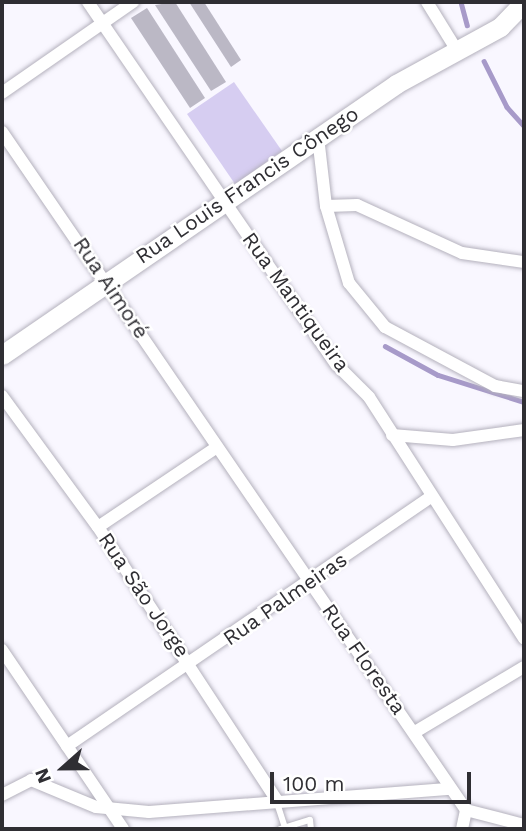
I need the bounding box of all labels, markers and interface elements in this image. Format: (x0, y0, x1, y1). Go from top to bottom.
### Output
street label: Rua Louis Francis Cônego (131, 101, 363, 269)
street label: Rua Mantiqueira (237, 227, 355, 377)
street label: Rua Aimoré (68, 232, 154, 344)
street label: Rua São Jorge (93, 527, 195, 663)
street label: Rua Palmeiras (218, 547, 352, 651)
street label: Rua Floresta (316, 599, 412, 719)
north arrow (28, 733, 98, 803)
scale bar (274, 758, 475, 802)
text: N (30, 765, 56, 786)
text: 100 m (283, 771, 345, 796)

